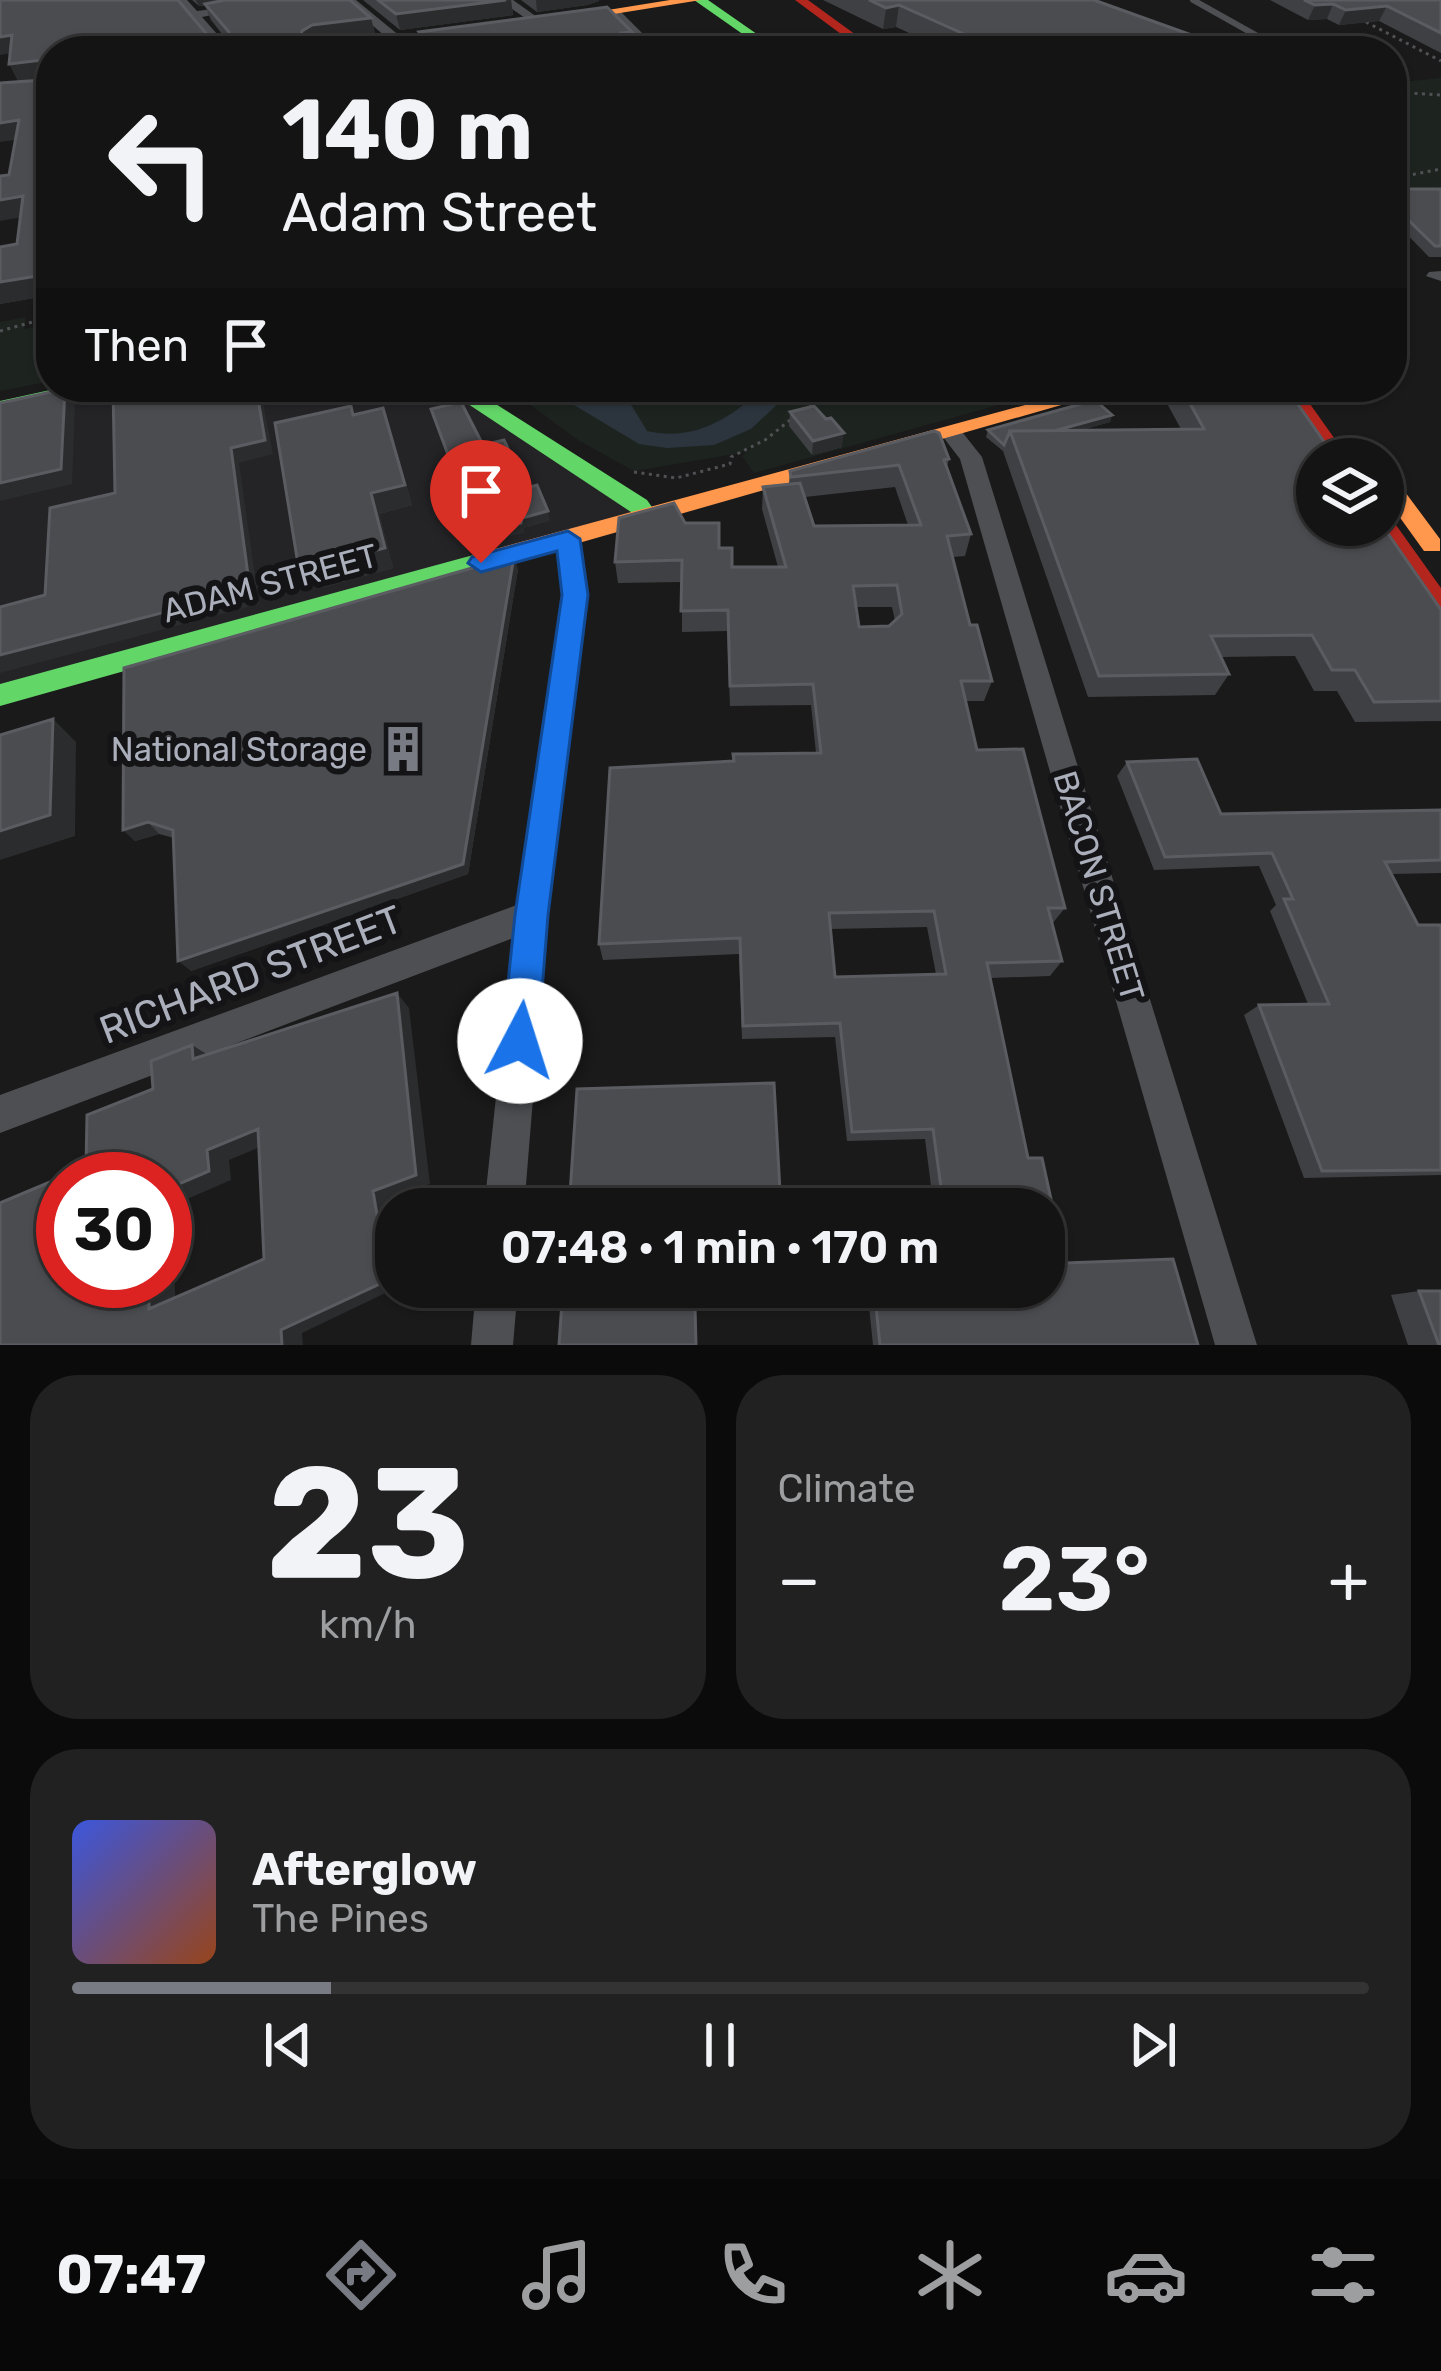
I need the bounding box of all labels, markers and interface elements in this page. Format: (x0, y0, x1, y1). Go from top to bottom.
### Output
text: 140 m (282, 80, 533, 180)
icon: left (84, 84, 240, 240)
text: Adam Street (282, 181, 597, 245)
icon: arrive (213, 312, 279, 378)
text: Then (84, 319, 189, 372)
map controls (1296, 438, 1404, 546)
button: layers (1296, 438, 1404, 546)
pin (430, 440, 532, 563)
icon: arrive (448, 458, 514, 524)
street label: ADAM STREET (158, 536, 382, 630)
building icon: National Storage (378, 724, 428, 774)
place label: National Storage (111, 730, 367, 769)
street label: BACON STREET (1045, 766, 1153, 1006)
street label: RICHARD STREET (93, 896, 409, 1054)
position arrow (457, 978, 583, 1104)
speed limit sign: 30 (36, 1152, 192, 1308)
text: 07:48 · 1 min · 170 m (501, 1221, 939, 1274)
text: 23 (266, 1431, 470, 1616)
text: Climate (778, 1466, 916, 1512)
text: 23° (998, 1526, 1150, 1633)
text: − (778, 1540, 820, 1619)
text: + (1328, 1540, 1369, 1619)
text: km/h (319, 1602, 416, 1648)
text: Afterglow (252, 1843, 477, 1896)
text: The Pines (252, 1896, 429, 1942)
icon: previous (255, 2012, 321, 2078)
icon: pause (687, 2012, 753, 2078)
icon: next (1120, 2012, 1186, 2078)
icon: directions (319, 2233, 403, 2317)
icon: music (515, 2233, 599, 2317)
icon: phone (711, 2233, 795, 2317)
icon: climate (908, 2233, 992, 2317)
icon: car (1104, 2233, 1188, 2317)
icon: filters (1301, 2233, 1385, 2317)
text: 07:47 (56, 2243, 206, 2307)

